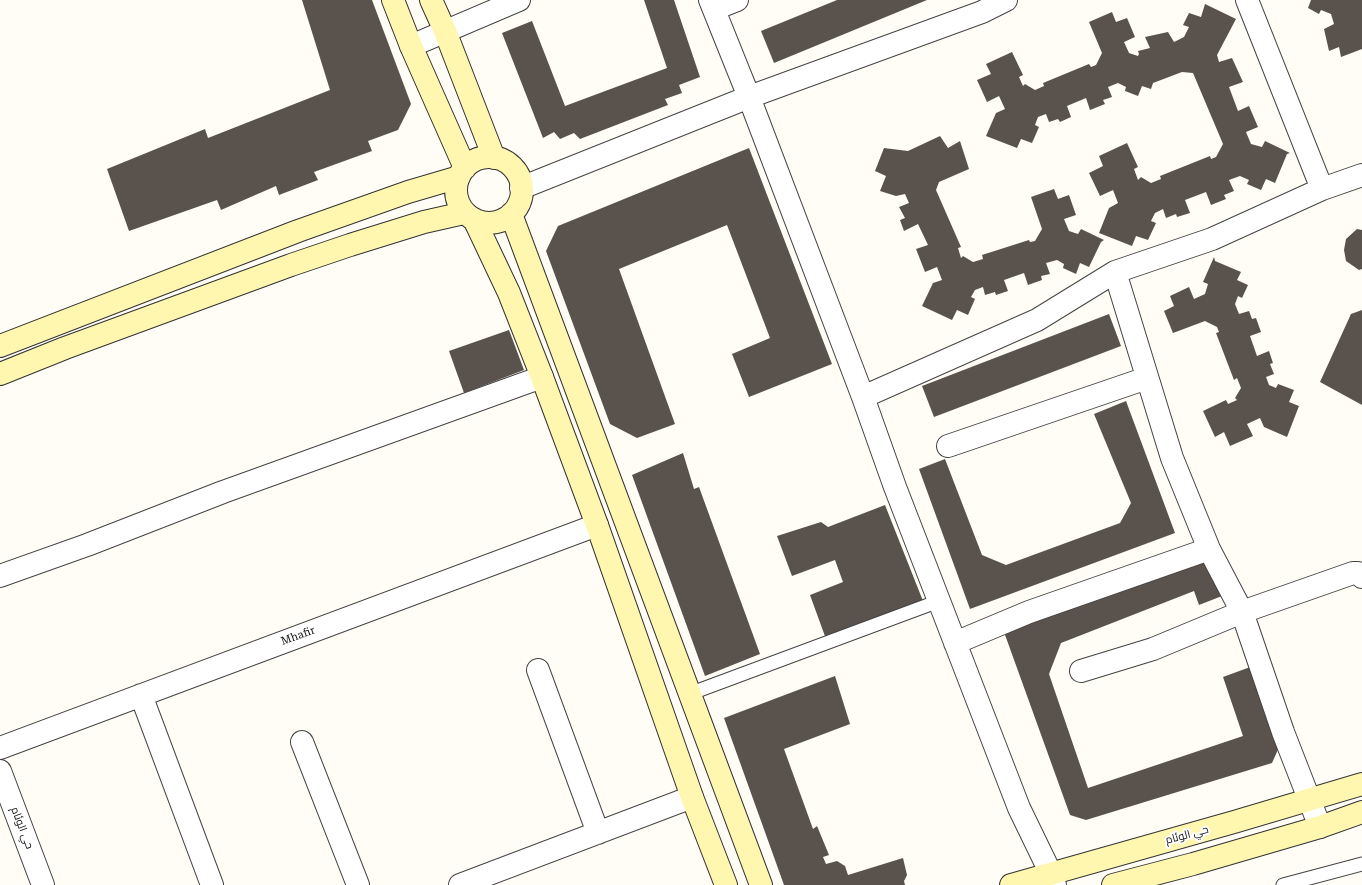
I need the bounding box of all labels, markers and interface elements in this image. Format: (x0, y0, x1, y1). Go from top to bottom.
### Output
street label: Mhafir (279, 624, 317, 648)
street label: حي الوئام (8, 805, 36, 851)
street label: حي الوئام (1164, 823, 1210, 847)

